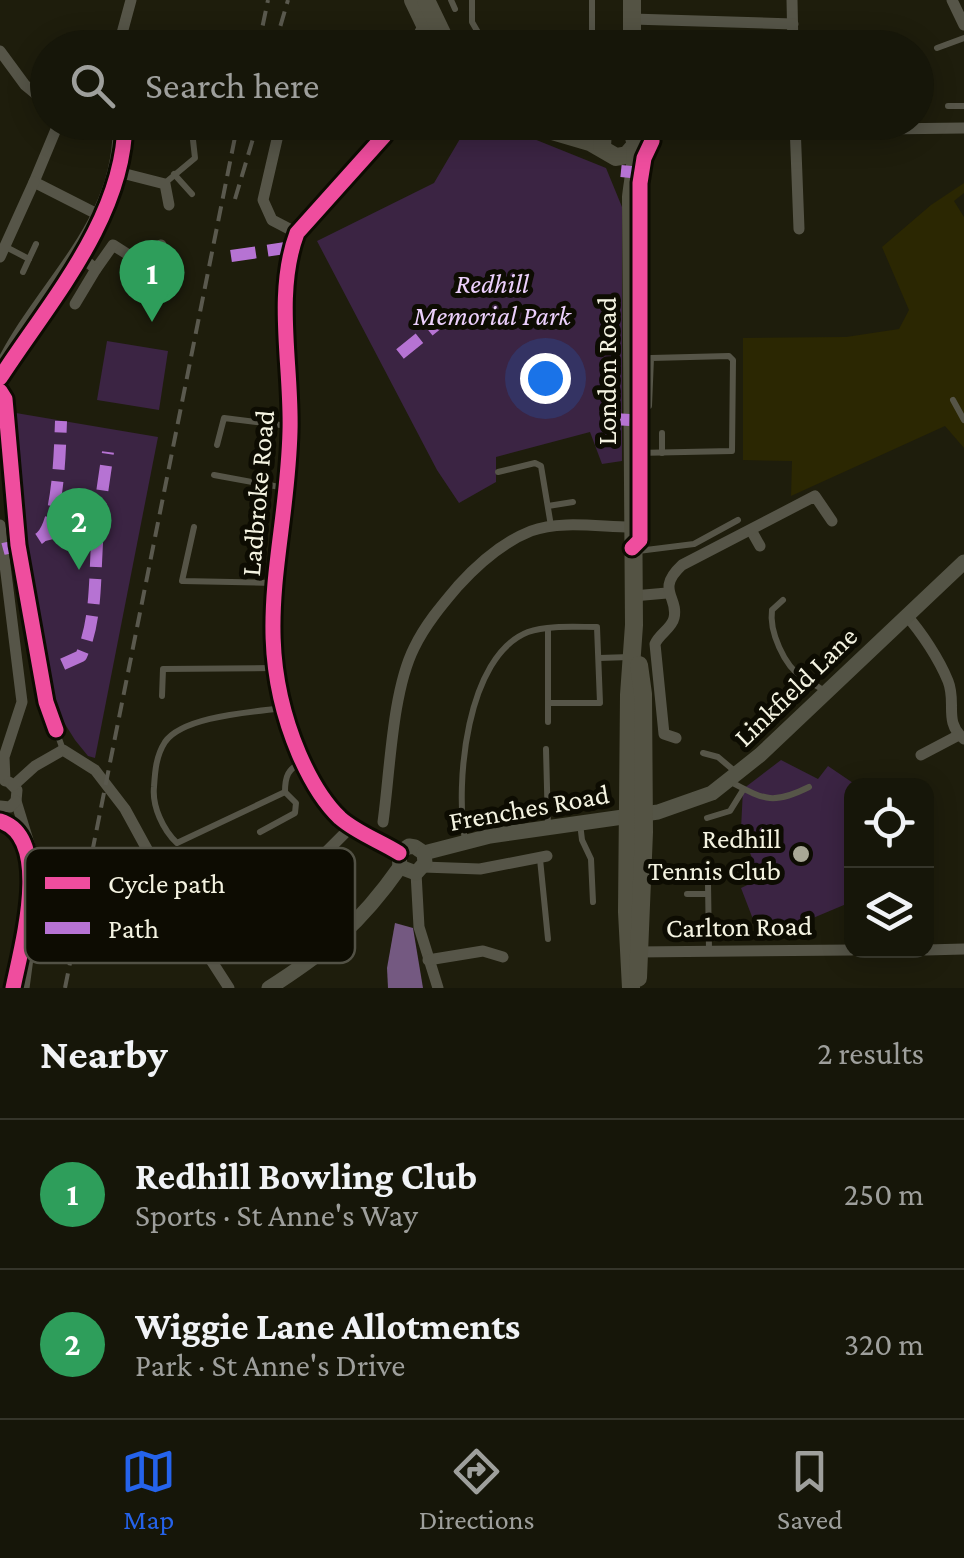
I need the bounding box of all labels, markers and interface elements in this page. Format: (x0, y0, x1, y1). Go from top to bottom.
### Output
search box (30, 30, 934, 140)
icon: search (65, 58, 120, 113)
text: Search here (145, 64, 319, 106)
pin: 1 (120, 240, 184, 322)
park label: Redhill Memorial Park (412, 268, 572, 331)
street label: London Road (591, 296, 622, 445)
your location (520, 353, 571, 404)
street label: Ladbroke Road (235, 408, 280, 577)
pin: 2 (46, 488, 112, 570)
street label: Linkfield Lane (728, 620, 863, 753)
street label: Frenches Road (447, 778, 612, 837)
map controls (844, 778, 934, 958)
button: locate (844, 778, 934, 868)
place label: Redhill Tennis Club (648, 823, 781, 886)
marker: Redhill Tennis Club (790, 843, 812, 865)
legend (25, 848, 355, 963)
text: Cycle path (108, 868, 225, 899)
button: layers (844, 868, 934, 958)
street label: Carlton Road (666, 910, 813, 943)
text: Path (108, 913, 159, 944)
text: Nearby (40, 1030, 168, 1077)
text: 2 results (817, 1035, 924, 1071)
text: Redhill Bowling Club (135, 1155, 477, 1197)
text: 1 (67, 1176, 78, 1212)
text: 250 m (844, 1176, 924, 1212)
text: Sports · St Anne's Way (135, 1197, 418, 1233)
text: Wiggie Lane Allotments (135, 1305, 520, 1347)
text: 2 (64, 1326, 81, 1362)
text: 320 m (844, 1326, 924, 1362)
text: Park · St Anne's Drive (135, 1347, 405, 1383)
tab: Map (121, 1444, 176, 1535)
tab: Directions (419, 1444, 535, 1535)
tab: Saved (777, 1444, 843, 1535)

